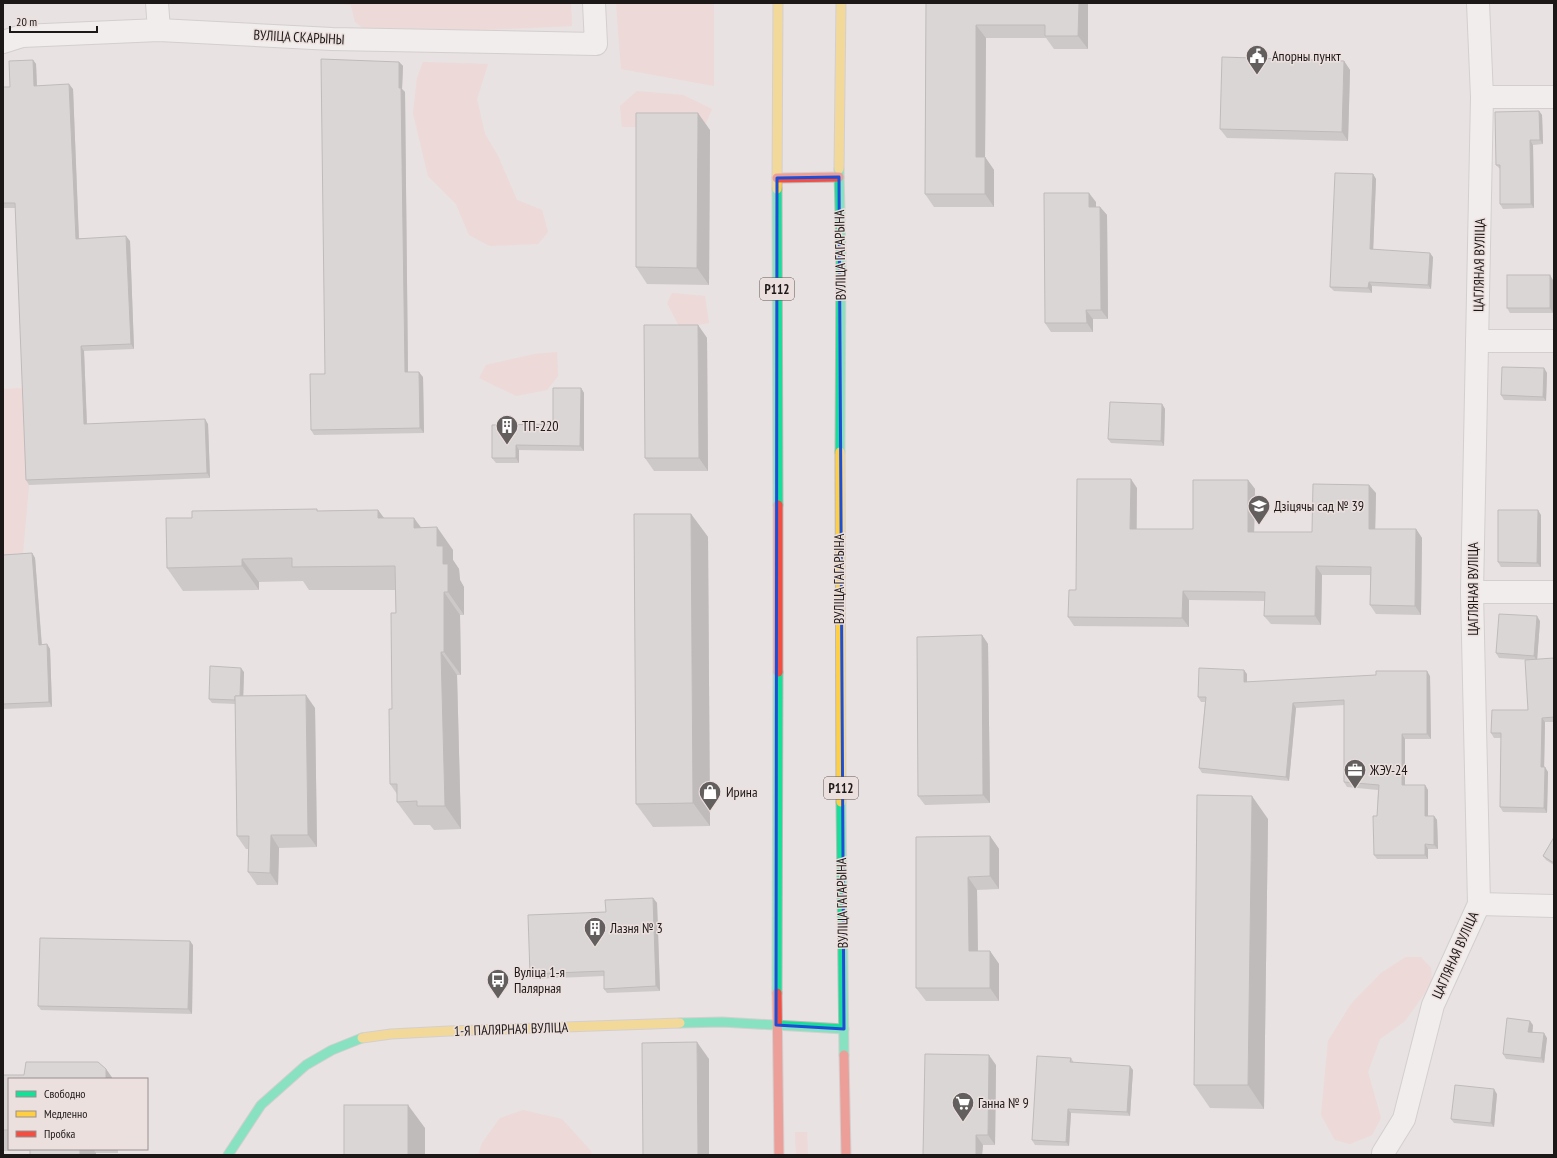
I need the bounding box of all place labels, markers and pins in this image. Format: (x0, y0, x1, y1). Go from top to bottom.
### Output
public building icon: Апорны пункт (1244, 43, 1270, 76)
place label: Апорны пункт (1272, 47, 1341, 65)
building icon: ТП-220 (494, 413, 520, 446)
place label: ТП-220 (522, 417, 559, 435)
school or university icon: Дзіцячы сад № 39 (1246, 493, 1272, 526)
place label: Дзіцячы сад № 39 (1274, 497, 1364, 515)
office icon: ЖЭУ-24 (1342, 757, 1368, 790)
place label: ЖЭУ-24 (1369, 761, 1408, 779)
shop icon: Ирина (697, 779, 723, 812)
place label: Ирина (726, 783, 758, 801)
building icon: Лазня № 3 (582, 915, 608, 948)
place label: Лазня № 3 (609, 919, 663, 937)
place label: Вуліца 1-я Палярная (514, 963, 565, 997)
bus stop icon: Вуліца 1-я Палярная (485, 967, 511, 1000)
supermarket icon: Ганна № 9 (950, 1090, 976, 1123)
place label: Ганна № 9 (978, 1094, 1029, 1112)

